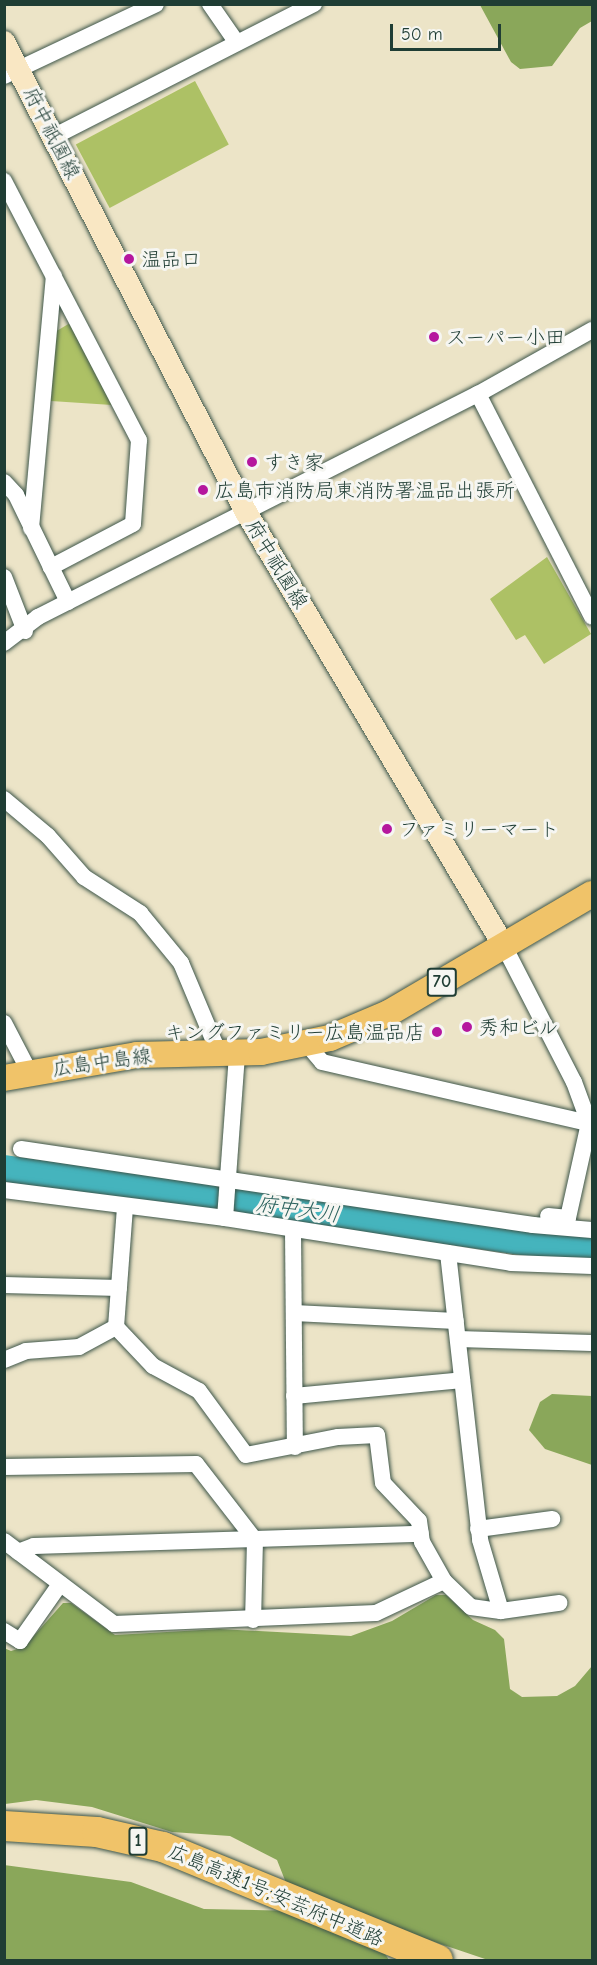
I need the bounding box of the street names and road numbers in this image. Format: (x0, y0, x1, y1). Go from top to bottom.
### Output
street label: 府中祇園線 (19, 83, 85, 183)
street label: 府中祇園線 (241, 515, 313, 613)
road number: 70 (426, 967, 458, 997)
street label: 広島中島線 (51, 1043, 153, 1081)
road number: 1 (128, 1826, 148, 1856)
street label: 広島高速1号;安芸府中道路 (165, 1839, 387, 1951)

